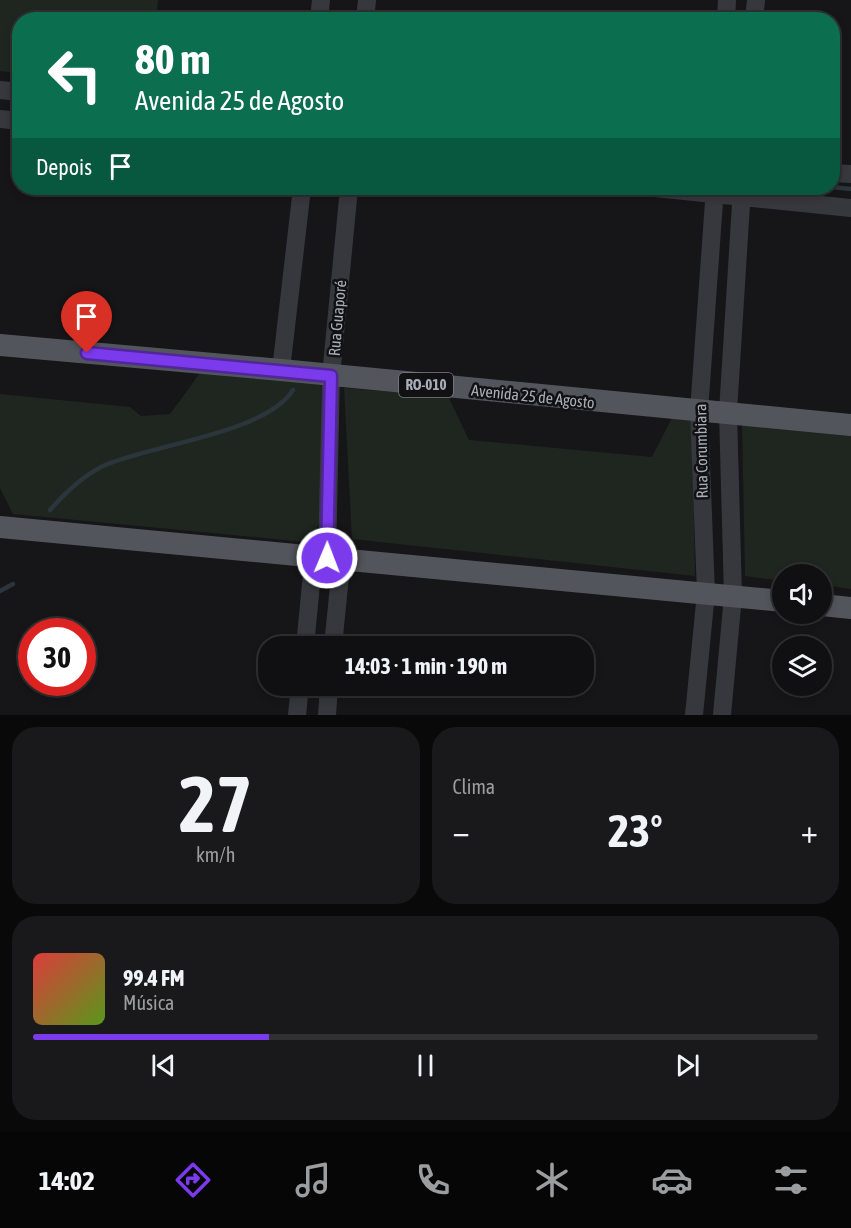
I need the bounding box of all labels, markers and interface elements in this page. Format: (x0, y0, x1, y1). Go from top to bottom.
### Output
text: 80 m (135, 35, 210, 83)
icon: left (36, 36, 114, 114)
text: Avenida 25 de Agosto (135, 85, 344, 116)
icon: arrive (104, 150, 137, 183)
text: Depois (36, 154, 92, 180)
street label: Rua Guaporé (325, 279, 350, 357)
pin (61, 291, 112, 353)
icon: arrive (70, 300, 103, 333)
road number: RO-010 (399, 373, 453, 397)
street label: Avenida 25 de Agosto (470, 381, 596, 412)
street label: Rua Corumbiara (691, 404, 711, 498)
position arrow (295, 526, 359, 590)
map controls (772, 564, 832, 696)
button: sound (772, 564, 832, 624)
speed limit sign: 30 (18, 618, 96, 696)
button: layers (772, 636, 832, 696)
text: 14:03 · 1 min · 190 m (345, 653, 507, 679)
text: 27 (179, 759, 252, 849)
text: Clima (453, 775, 495, 798)
text: 23° (608, 805, 663, 857)
text: − (453, 812, 470, 850)
text: + (801, 812, 818, 850)
text: km/h (196, 843, 236, 866)
text: 99.4 FM (123, 965, 185, 991)
text: Música (123, 991, 174, 1014)
icon: previous (147, 1049, 180, 1082)
icon: pause (409, 1049, 442, 1082)
icon: next (671, 1049, 704, 1082)
icon: directions (172, 1159, 214, 1201)
icon: music (292, 1159, 334, 1201)
icon: phone (412, 1159, 454, 1201)
icon: climate (531, 1159, 573, 1201)
icon: car (651, 1159, 693, 1201)
icon: filters (770, 1159, 812, 1201)
text: 14:02 (39, 1165, 95, 1196)

